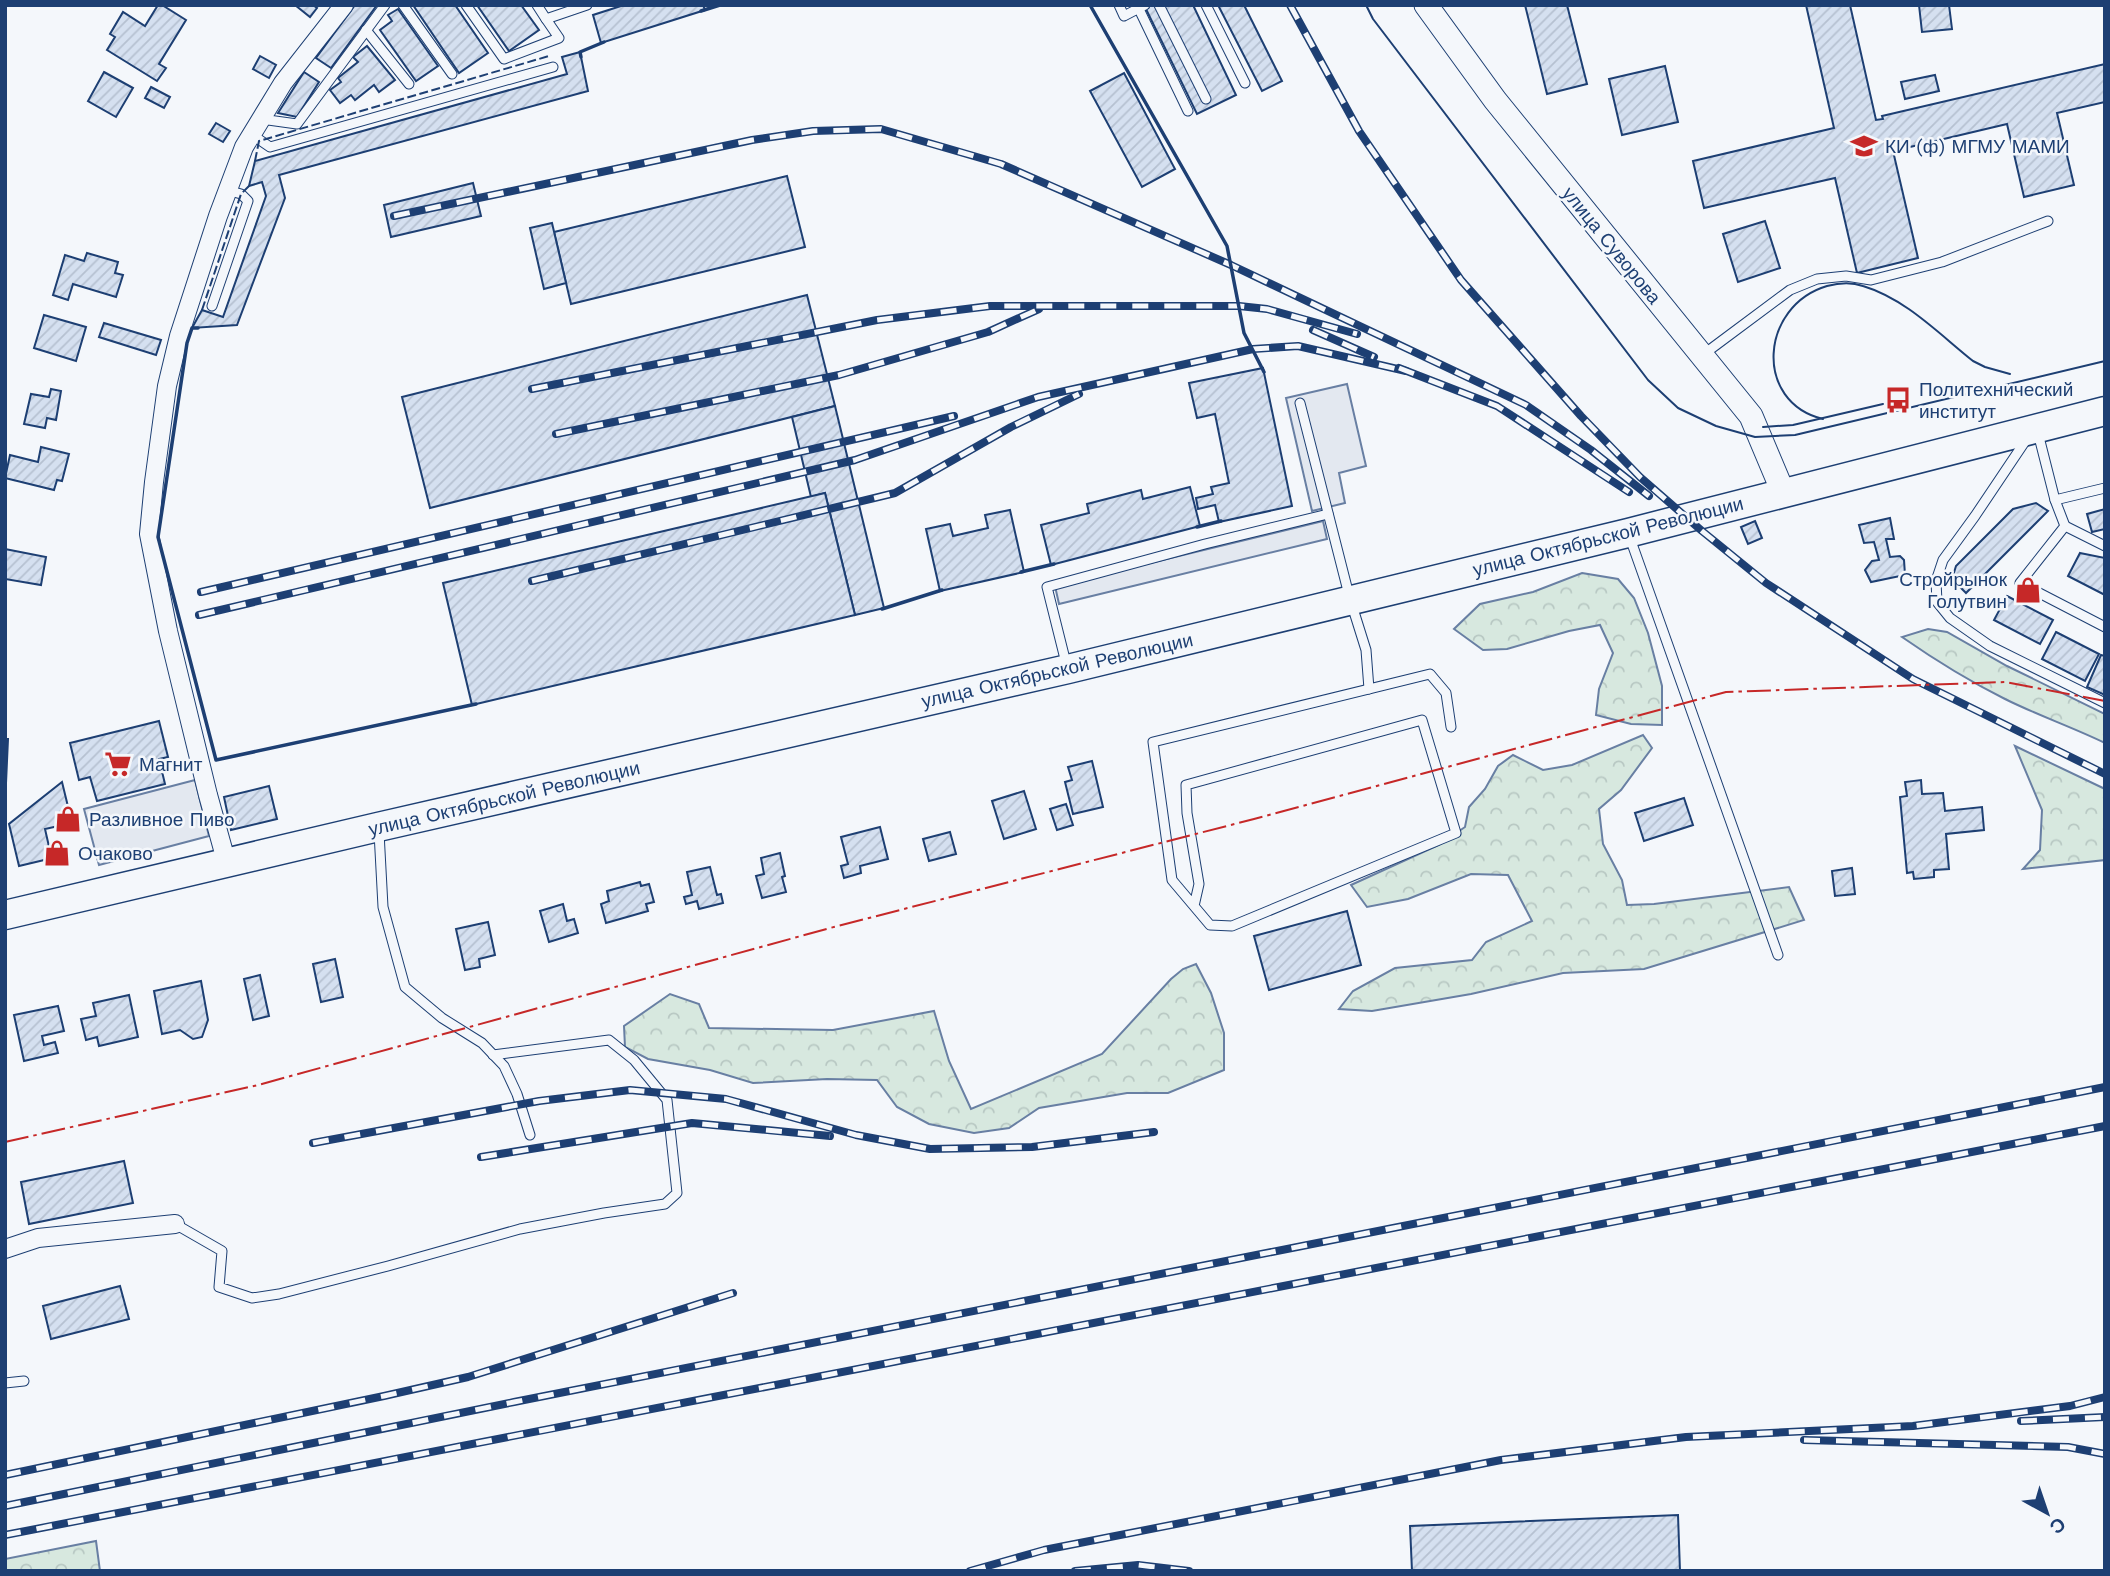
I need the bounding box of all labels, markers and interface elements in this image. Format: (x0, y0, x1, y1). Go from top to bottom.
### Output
school or university icon: КИ (ф) МГМУ МАМИ (1849, 131, 1879, 161)
place label: КИ (ф) МГМУ МАМИ (1885, 135, 2070, 158)
street label: улица Суворова (1557, 182, 1666, 309)
place label: Политехнический институт (1919, 378, 2073, 423)
bus stop icon: Политехнический институт (1883, 385, 1913, 415)
street label: улица Октябрьской Революции (1471, 492, 1746, 581)
place label: Стройрынок Голутвин (1899, 568, 2008, 613)
shop icon: Стройрынок Голутвин (2013, 575, 2043, 605)
street label: улица Октябрьской Революции (919, 628, 1195, 713)
supermarket icon: Магнит (103, 749, 133, 779)
place label: Магнит (139, 753, 203, 776)
street label: улица Октябрьской Революции (366, 756, 642, 841)
shop icon: Разливное Пиво (53, 804, 83, 834)
place label: Разливное Пиво (89, 808, 235, 831)
shop icon: Очаково (42, 838, 72, 868)
place label: Очаково (78, 842, 153, 865)
north arrow (2012, 1478, 2082, 1548)
text: С (2045, 1512, 2070, 1539)

